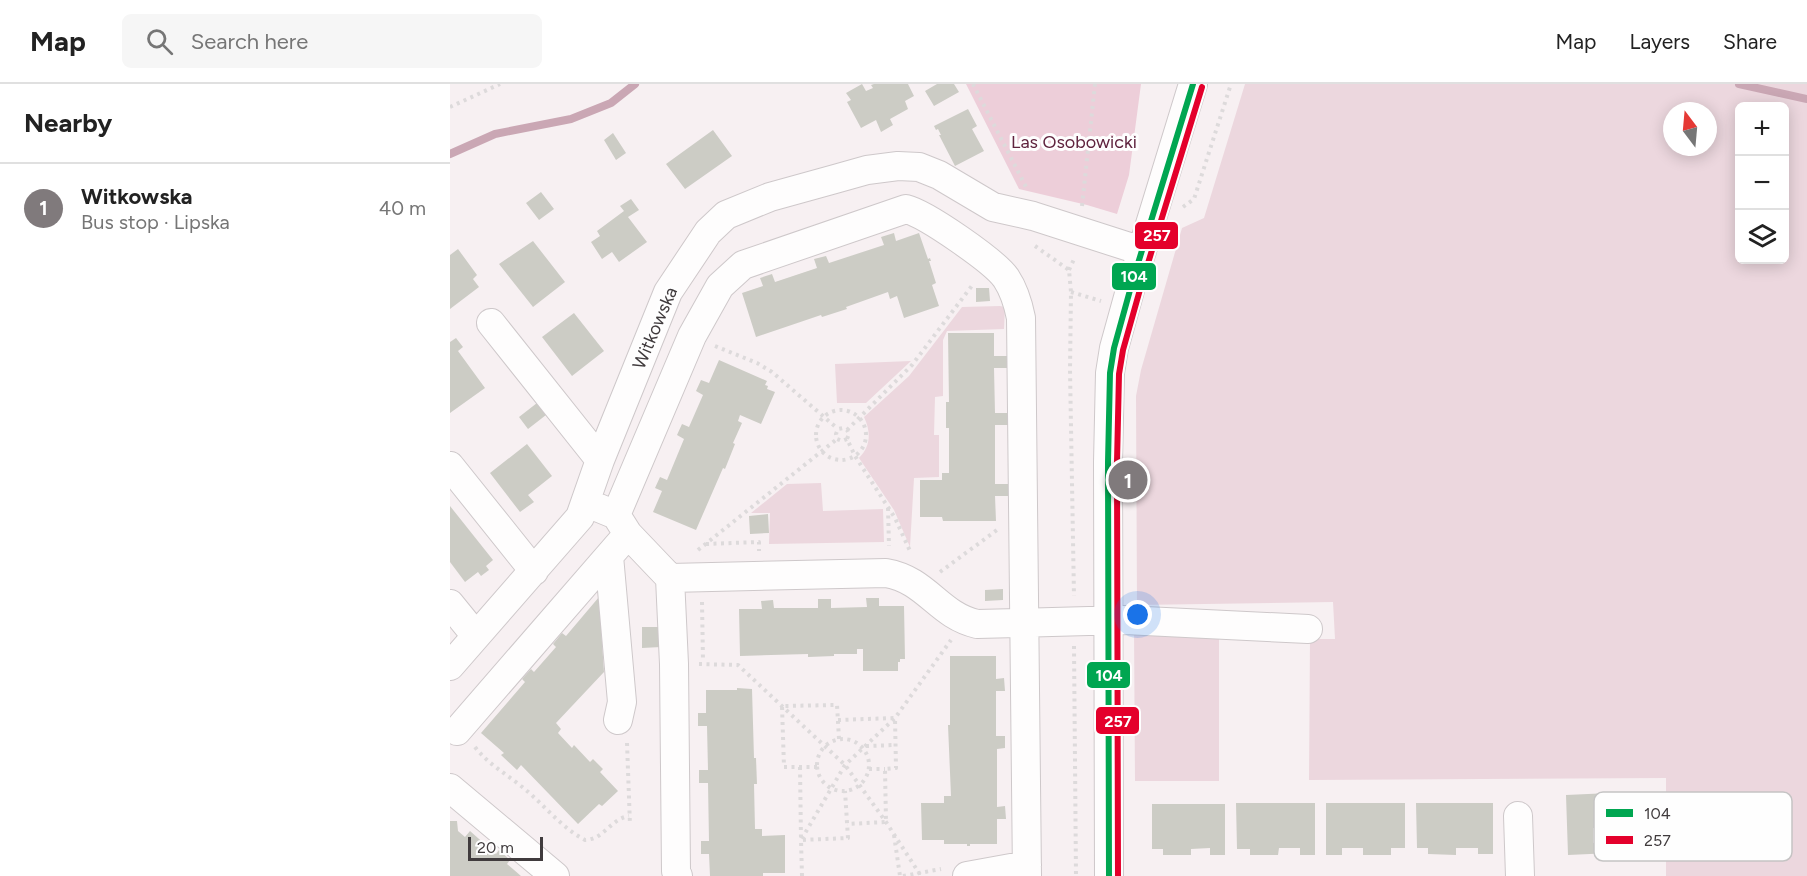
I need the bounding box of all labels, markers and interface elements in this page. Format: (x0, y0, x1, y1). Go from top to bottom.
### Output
search box (122, 14, 542, 68)
text: Map (30, 24, 86, 58)
icon: search (143, 25, 176, 58)
text: Search here (191, 28, 308, 55)
text: Map (1556, 29, 1596, 54)
text: Layers (1629, 29, 1690, 54)
text: Share (1723, 29, 1777, 54)
north arrow (1663, 102, 1717, 156)
map controls (1735, 102, 1789, 264)
button: + (1735, 102, 1789, 156)
text: Nearby (24, 107, 112, 139)
park label: Las Osobowicki (1011, 131, 1137, 153)
button: − (1735, 156, 1789, 210)
text: Witkowska (81, 183, 192, 210)
text: 1 (39, 196, 48, 220)
text: 40 m (379, 196, 426, 220)
text: Bus stop · Lipska (81, 210, 230, 234)
button: layers (1735, 210, 1789, 264)
line badge: 257 (1134, 221, 1179, 250)
text: 257 (1143, 226, 1171, 245)
line badge: 104 (1111, 262, 1157, 291)
text: 104 (1120, 267, 1148, 286)
street label: Witkowska (628, 284, 682, 372)
pin: 1 (1108, 458, 1148, 502)
your location (1123, 600, 1152, 629)
line badge: 104 (1086, 661, 1131, 689)
text: 104 (1095, 666, 1123, 685)
line badge: 257 (1095, 706, 1140, 735)
text: 257 (1104, 712, 1132, 731)
legend (1594, 792, 1792, 861)
text: 104 (1644, 804, 1671, 823)
text: 257 (1644, 831, 1671, 850)
scale bar (468, 834, 543, 862)
text: 20 m (477, 838, 514, 857)

